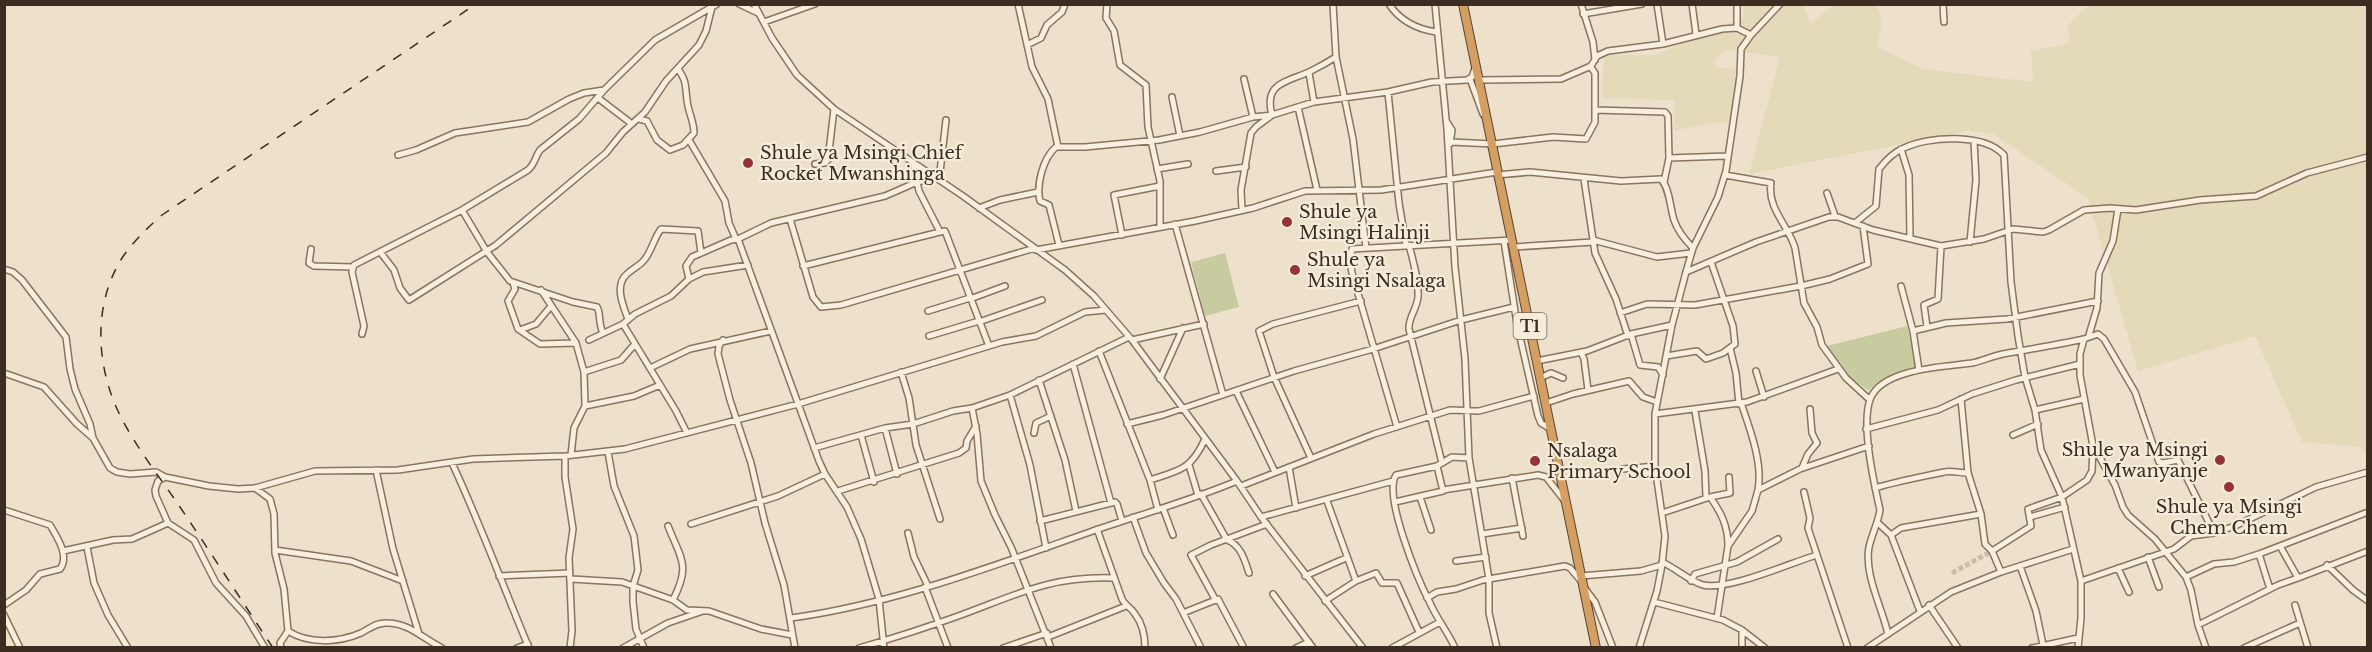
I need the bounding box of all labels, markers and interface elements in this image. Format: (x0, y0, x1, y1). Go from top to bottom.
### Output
place label: Shule ya Msingi Chief Rocket Mwanshinga (760, 142, 965, 185)
marker: Shule ya Msingi Chief Rocket Mwanshinga (741, 156, 755, 170)
place label: Shule ya Msingi Halinji (1299, 201, 1430, 244)
marker: Shule ya Msingi Halinji (1280, 215, 1294, 229)
place label: Shule ya Msingi Nsalaga (1307, 249, 1446, 292)
marker: Shule ya Msingi Nsalaga (1288, 263, 1302, 277)
road number: T1 (1514, 313, 1546, 339)
place label: Shule ya Msingi Mwanyanje (2062, 439, 2208, 482)
place label: Nsalaga Primary School (1547, 440, 1691, 483)
marker: Shule ya Msingi Mwanyanje (2213, 453, 2227, 467)
marker: Nsalaga Primary School (1528, 454, 1542, 468)
marker: Shule ya Msingi Chem Chem (2222, 480, 2236, 494)
place label: Shule ya Msingi Chem Chem (2156, 496, 2302, 539)

